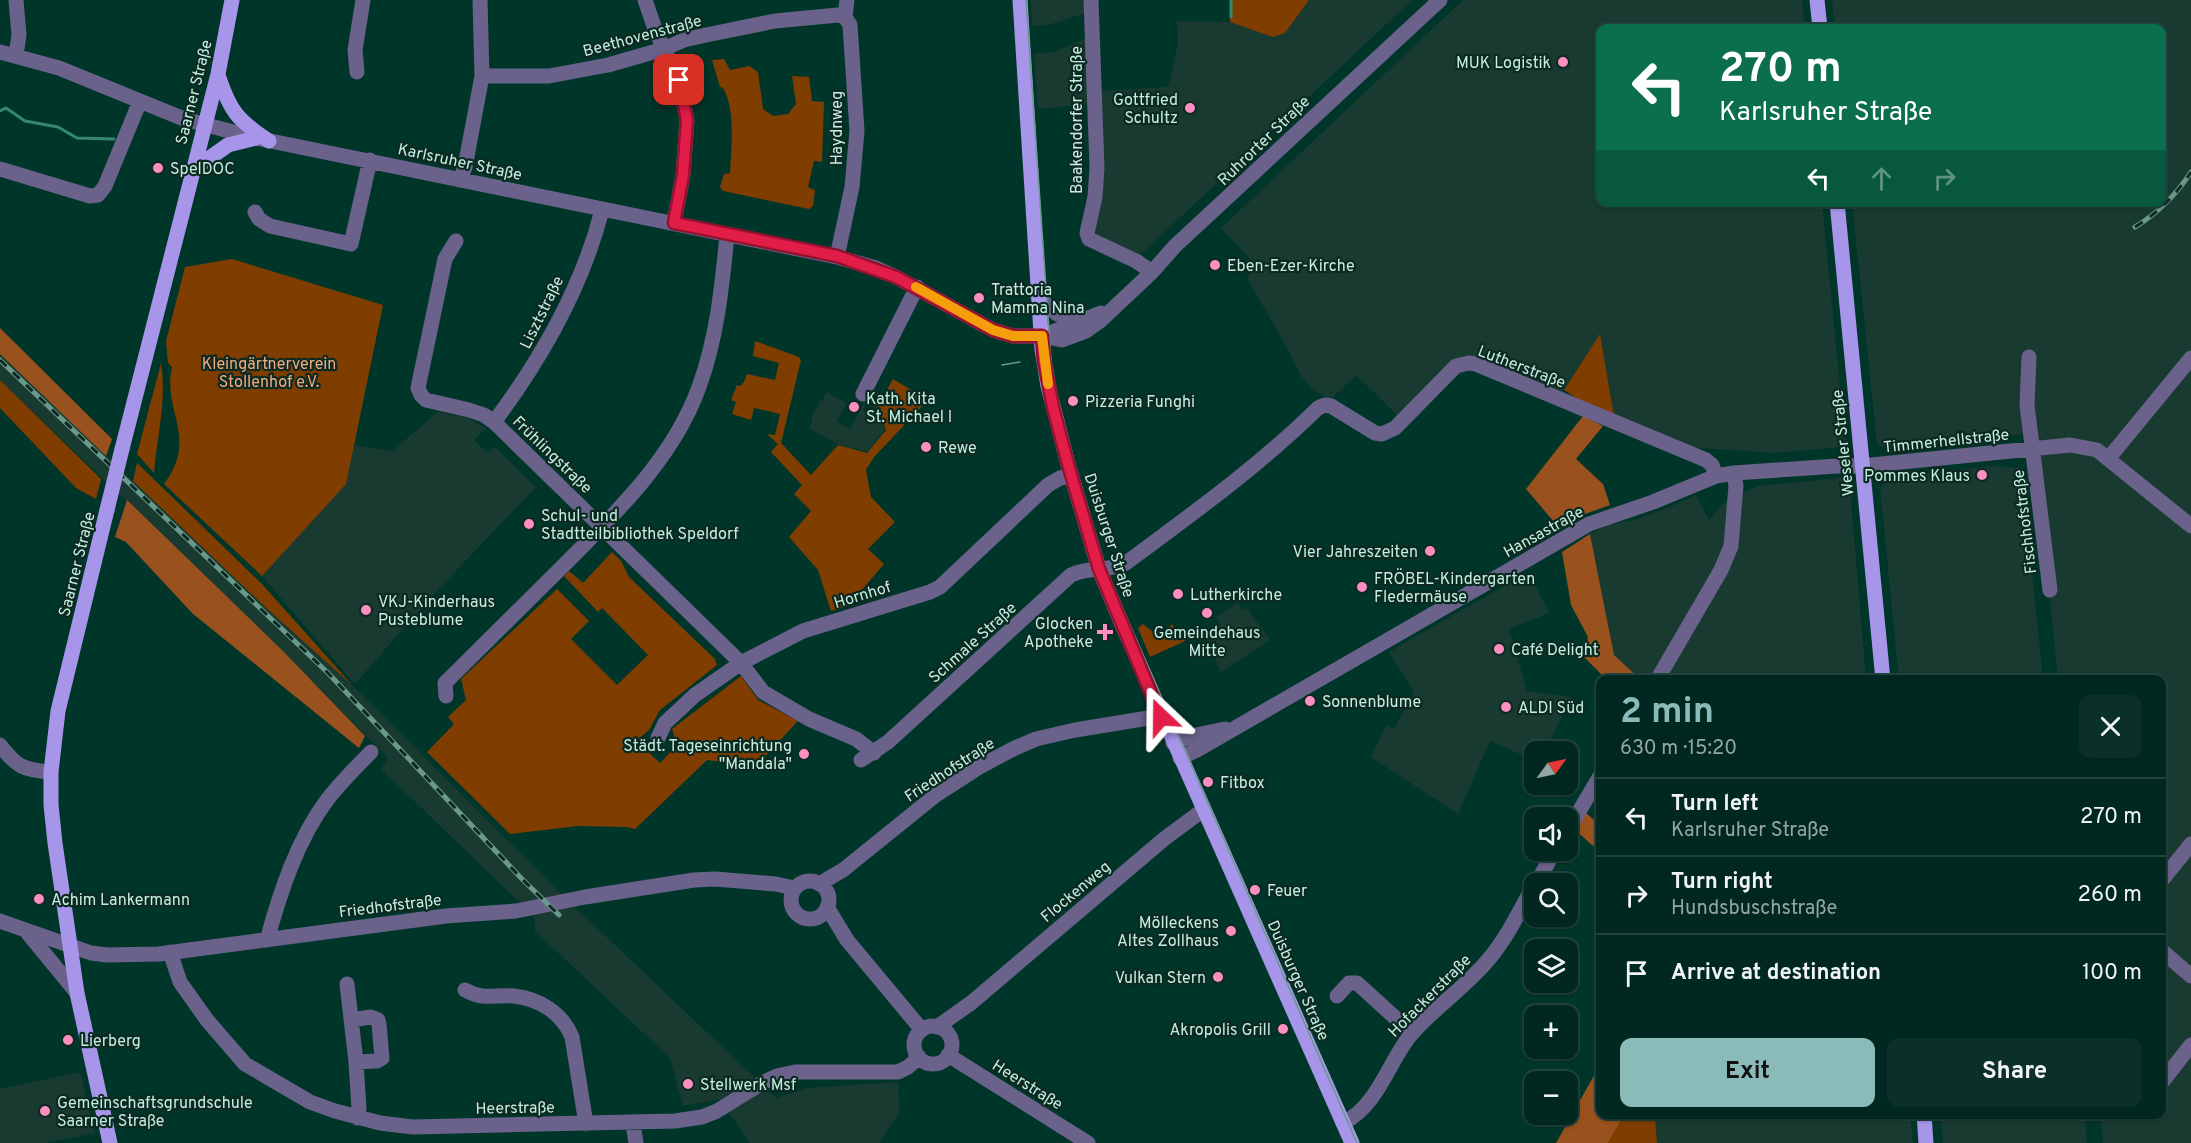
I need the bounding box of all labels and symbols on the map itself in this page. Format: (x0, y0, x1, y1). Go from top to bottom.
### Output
street label: Beethovenstraße (581, 11, 704, 62)
street label: Saarner Straße (172, 38, 218, 147)
street label: Baakendorfer Straße (1068, 46, 1088, 194)
pin (653, 54, 704, 105)
place label: MUK Logistik (1456, 54, 1551, 74)
marker: MUK Logistik (1556, 55, 1570, 69)
street label: Haydnweg (828, 91, 848, 165)
place label: Gottfried Schultz (1113, 91, 1178, 129)
street label: Ruhrorter Straße (1214, 92, 1315, 191)
marker: Gottfried Schultz (1183, 101, 1197, 115)
street label: Karlsruher Straße (396, 140, 524, 186)
place label: SpelDOC (170, 160, 235, 180)
marker: SpelDOC (151, 161, 165, 175)
place label: Eben-Ezer-Kirche (1227, 257, 1355, 277)
marker: Eben-Ezer-Kirche (1208, 258, 1222, 272)
street label: Lisztstraße (517, 273, 569, 353)
place label: Trattoria Mamma Nina (991, 281, 1084, 319)
marker: Trattoria Mamma Nina (972, 291, 986, 305)
street label: Lutherstraße (1475, 342, 1568, 394)
park label: Kleingärtnerverein Stollenhof e.V. (202, 355, 336, 393)
street label: Weseler Straße (1828, 389, 1860, 497)
place label: Kath. Kita St. Michael I (866, 390, 952, 428)
place label: Pizzeria Funghi (1085, 393, 1195, 413)
marker: Pizzeria Funghi (1066, 394, 1080, 408)
marker: Kath. Kita St. Michael I (847, 400, 861, 414)
street label: Frühlingstraße (508, 412, 596, 498)
street label: Timmerhellstraße (1882, 425, 2010, 459)
place label: Rewe (938, 439, 977, 459)
marker: Rewe (919, 440, 933, 454)
place label: Pommes Klaus (1864, 467, 1970, 487)
marker: Pommes Klaus (1975, 468, 1989, 482)
street label: Fischhofstraße (2010, 468, 2042, 575)
street label: Duisburger Straße (1079, 471, 1138, 600)
street label: Hansastraße (1500, 503, 1588, 563)
place label: Schul- und Stadtteilbibliothek Speldorf (541, 507, 739, 545)
street label: Saarner Straße (55, 510, 101, 619)
marker: Schul- und Stadtteilbibliothek Speldorf (522, 517, 536, 531)
place label: Vier Jahreszeiten (1293, 543, 1418, 563)
marker: Vier Jahreszeiten (1423, 544, 1437, 558)
place label: FRÖBEL-Kindergarten Fledermäuse (1374, 568, 1535, 608)
street label: Hornhof (832, 578, 894, 614)
marker: FRÖBEL-Kindergarten Fledermäuse (1355, 580, 1369, 594)
place label: Lutherkirche (1190, 586, 1282, 606)
marker: Lutherkirche (1171, 587, 1185, 601)
place label: VKJ-Kinderhaus Pusteblume (378, 593, 495, 631)
street label: Schmale Straße (925, 599, 1022, 688)
marker: VKJ-Kinderhaus Pusteblume (359, 603, 373, 617)
marker: Gemeindehaus Mitte (1200, 606, 1214, 620)
place label: Glocken Apotheke (1024, 615, 1093, 653)
place label: Gemeindehaus Mitte (1153, 624, 1261, 662)
marker: Glocken Apotheke (1098, 625, 1112, 639)
place label: Café Delight (1511, 641, 1599, 661)
marker: Café Delight (1492, 642, 1506, 656)
position arrow (1129, 685, 1193, 749)
place label: Sonnenblume (1322, 693, 1421, 713)
marker: Sonnenblume (1303, 694, 1317, 708)
place label: ALDI Süd (1518, 699, 1584, 719)
marker: ALDI Süd (1499, 700, 1513, 714)
street label: Friedhofstraße (901, 734, 999, 807)
place label: Städt. Tageseinrichtung "Mandala" (623, 737, 792, 775)
north arrow (1524, 741, 1578, 795)
marker: Städt. Tageseinrichtung "Mandala" (797, 747, 811, 761)
place label: Fitbox (1220, 774, 1265, 794)
marker: Fitbox (1201, 775, 1215, 789)
street label: Flockenweg (1037, 857, 1115, 928)
place label: Feuer (1267, 882, 1307, 902)
marker: Feuer (1248, 883, 1262, 897)
place label: Achim Lankermann (51, 891, 190, 911)
street label: Friedhofstraße (338, 891, 443, 923)
marker: Achim Lankermann (32, 892, 46, 906)
place label: Mölleckens Altes Zollhaus (1117, 914, 1219, 952)
street label: Duisburger Straße (1262, 918, 1333, 1044)
marker: Mölleckens Altes Zollhaus (1224, 924, 1238, 938)
street label: Hofackerstraße (1385, 951, 1476, 1042)
place label: Vulkan Stern (1115, 969, 1206, 989)
marker: Vulkan Stern (1211, 970, 1225, 984)
place label: Akropolis Grill (1170, 1021, 1271, 1041)
marker: Akropolis Grill (1276, 1022, 1290, 1036)
place label: Lierberg (80, 1032, 141, 1052)
marker: Lierberg (61, 1033, 75, 1047)
street label: Heerstraße (988, 1056, 1066, 1115)
place label: Stellwerk Msf (700, 1076, 797, 1096)
marker: Stellwerk Msf (681, 1077, 695, 1091)
place label: Gemeinschaftsgrundschule Saarner Straße (57, 1094, 253, 1132)
street label: Heerstraße (475, 1098, 555, 1120)
marker: Gemeinschaftsgrundschule Saarner Straße (38, 1104, 52, 1118)

